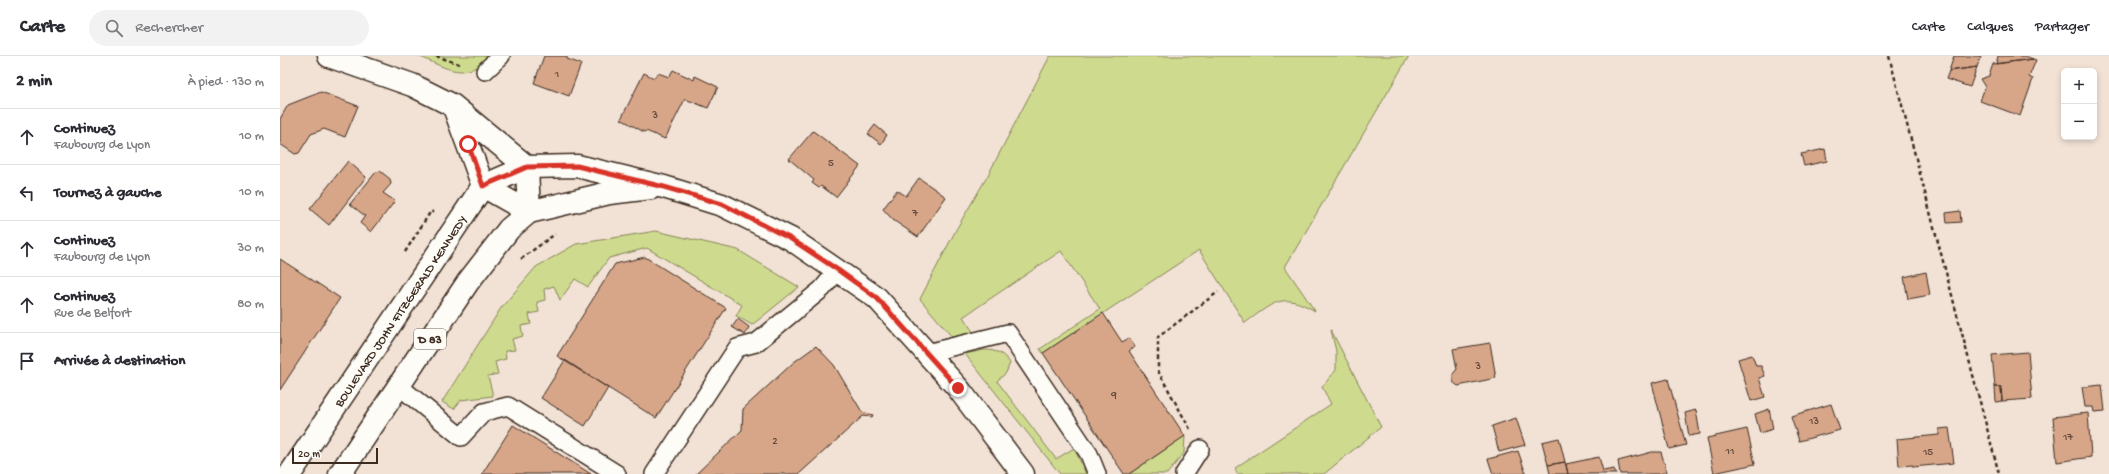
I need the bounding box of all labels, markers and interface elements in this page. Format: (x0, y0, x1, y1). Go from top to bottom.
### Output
search box (89, 10, 369, 46)
text: Carte (20, 16, 65, 39)
icon: search (103, 17, 125, 39)
text: Rechercher (135, 19, 203, 37)
text: Carte (1912, 19, 1945, 36)
text: Calques (1967, 19, 2013, 36)
text: Partager (2035, 19, 2089, 36)
map controls (2061, 68, 2097, 140)
button: + (2061, 68, 2097, 104)
house number: 1 (554, 69, 559, 81)
text: 2 min (16, 72, 52, 92)
text: À pied · 130 m (188, 75, 264, 90)
button: − (2061, 104, 2097, 140)
house number: 3 (651, 110, 658, 122)
text: Continuez (54, 120, 115, 138)
icon: ahead (16, 126, 38, 148)
text: 10 m (239, 129, 264, 144)
route start (459, 135, 477, 153)
text: Faubourg de Lyon (54, 138, 150, 153)
house number: 5 (828, 158, 834, 170)
icon: left (16, 182, 38, 204)
text: Tournez à gauche (54, 184, 162, 202)
text: 10 m (239, 185, 264, 200)
house number: 7 (911, 208, 918, 220)
street label: BOULEVARD JOHN FITZGERALD KENNEDY (332, 213, 471, 411)
text: Continuez (54, 232, 115, 250)
icon: ahead (16, 238, 38, 260)
text: 30 m (238, 241, 264, 256)
text: Faubourg de Lyon (54, 250, 150, 265)
text: Continuez (54, 288, 115, 306)
icon: ahead (16, 294, 38, 316)
text: 80 m (237, 297, 264, 312)
text: Rue de Belfort (54, 306, 131, 321)
road number: D 83 (414, 329, 446, 349)
icon: arrive (16, 350, 38, 372)
text: Arrivée à destination (54, 352, 185, 370)
house number: 3 (1474, 361, 1481, 373)
route end (949, 379, 967, 397)
house number: 9 (1110, 390, 1117, 402)
house number: 13 (1808, 416, 1819, 428)
house number: 17 (2062, 432, 2073, 444)
house number: 2 (772, 436, 778, 448)
scale bar (292, 446, 378, 465)
house number: 11 (1725, 446, 1734, 458)
house number: 15 (1922, 447, 1933, 459)
text: 20 m (298, 449, 320, 461)

